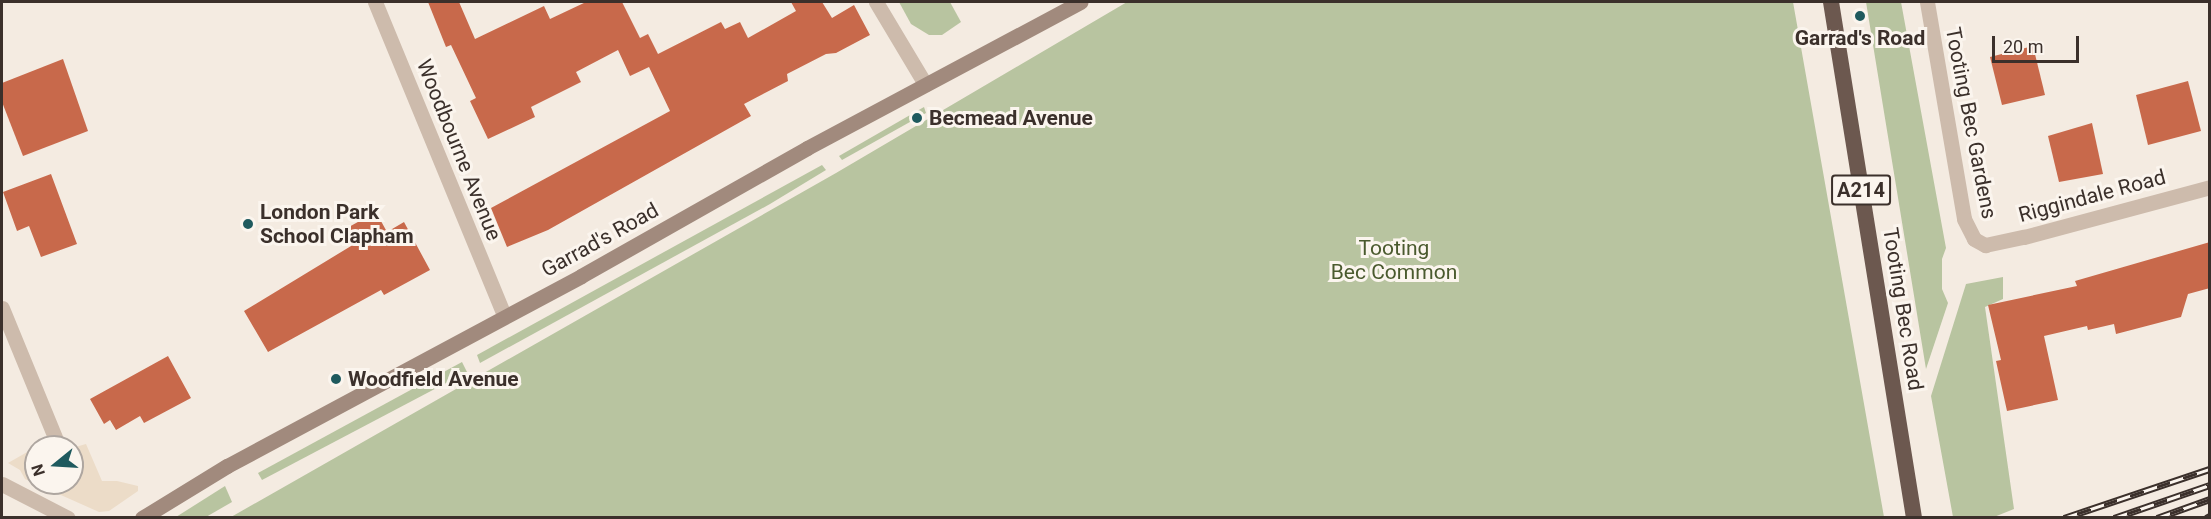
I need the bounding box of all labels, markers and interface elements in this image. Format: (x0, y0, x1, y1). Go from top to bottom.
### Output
marker: Garrad's Road (1853, 9, 1867, 23)
scale bar (1995, 24, 2082, 62)
place label: Garrad's Road (1795, 25, 1925, 51)
street label: Tooting Bec Gardens (1940, 25, 2002, 221)
text: 20 m (2003, 36, 2043, 57)
street label: Woodbourne Avenue (411, 56, 507, 244)
place label: Becmead Avenue (929, 105, 1093, 131)
marker: Becmead Avenue (910, 111, 924, 125)
street label: Riggindale Road (2016, 164, 2168, 228)
road number: A214 (1831, 173, 1891, 207)
street label: Garrad's Road (537, 197, 663, 283)
place label: London Park School Clapham (260, 199, 414, 249)
marker: London Park School Clapham (241, 217, 255, 231)
street label: Tooting Bec Road (1878, 226, 1928, 392)
park label: Tooting Bec Common (1331, 235, 1457, 285)
place label: Woodfield Avenue (348, 366, 519, 392)
marker: Woodfield Avenue (329, 372, 343, 386)
north arrow (24, 435, 84, 495)
text: N (28, 462, 49, 478)

